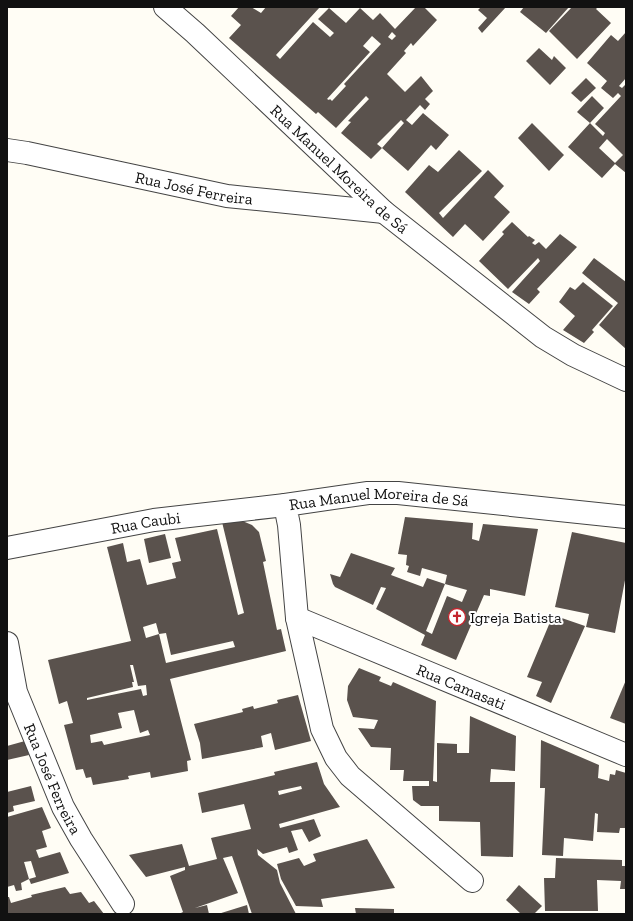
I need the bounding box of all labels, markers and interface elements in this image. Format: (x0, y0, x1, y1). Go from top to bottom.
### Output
street label: Rua Manuel Moreira de Sá (267, 100, 412, 237)
street label: Rua José Ferreira (134, 167, 254, 208)
street label: Rua Manuel Moreira de Sá (288, 483, 470, 514)
street label: Rua Caubi (109, 507, 182, 538)
church icon: Igreja Batista (447, 607, 467, 627)
place label: Igreja Batista (470, 608, 562, 627)
street label: Rua Camasati (414, 659, 509, 714)
street label: Rua José Ferreira (20, 720, 86, 838)

